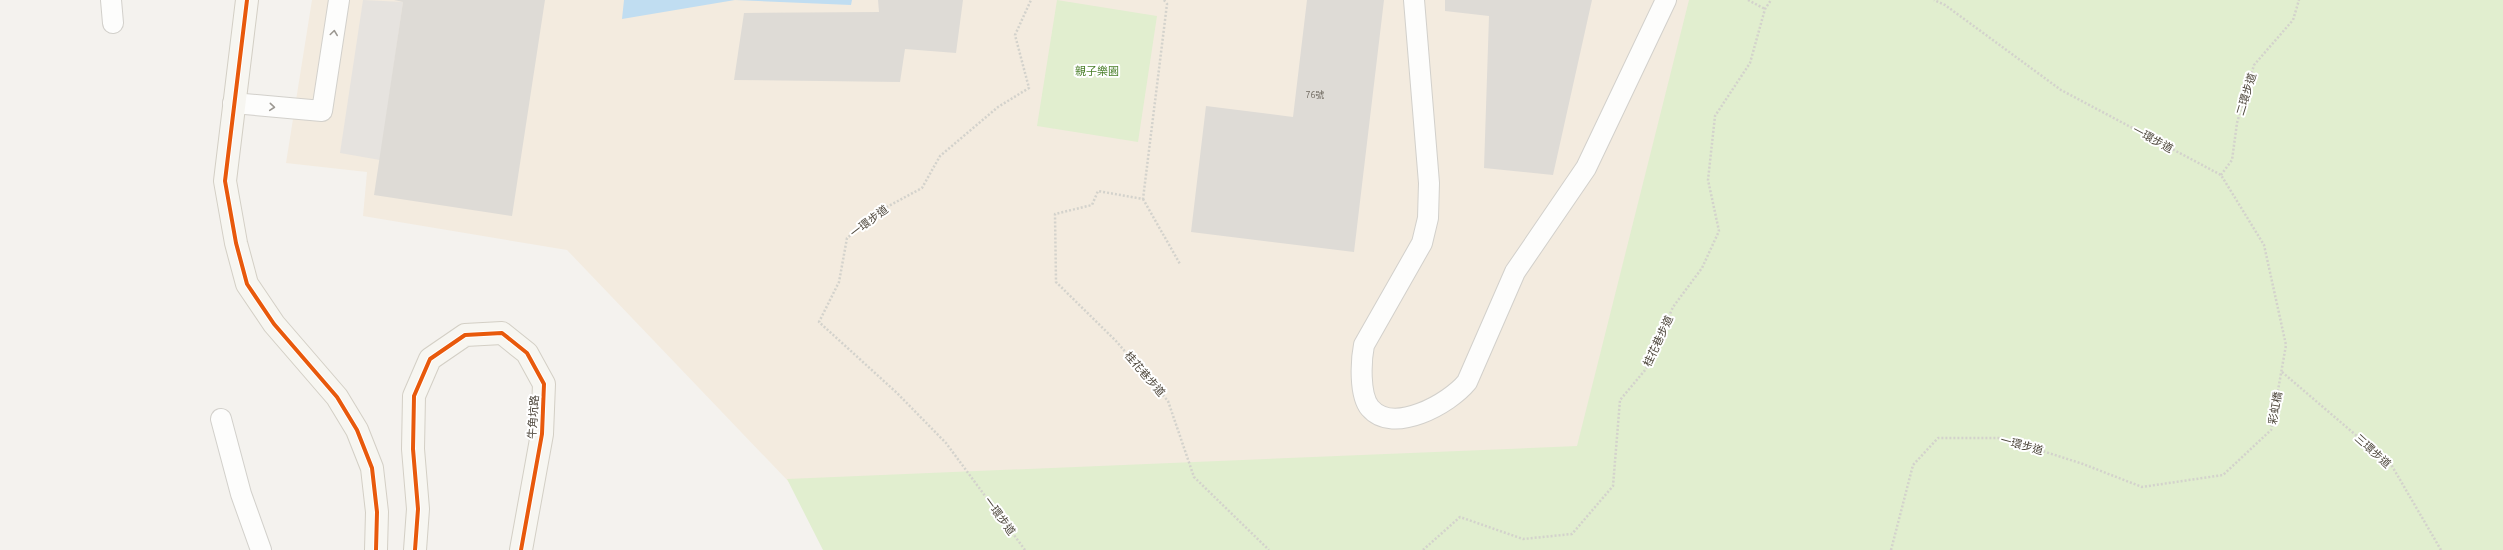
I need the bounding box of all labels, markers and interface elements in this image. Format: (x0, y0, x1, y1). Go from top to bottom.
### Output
one-way arrow (329, 30, 338, 36)
park label: 親子樂園 (1075, 65, 1119, 77)
street label: 二環步道 (2234, 71, 2258, 117)
house number: 76號 (1305, 90, 1325, 100)
one-way arrow (269, 102, 275, 111)
street label: 一環步道 (2131, 123, 2175, 155)
street label: 一環步道 (848, 203, 890, 239)
street label: 桂花巷步道 (1641, 314, 1675, 368)
street label: 桂花巷步道 (1122, 349, 1168, 399)
street label: 彩虹橋 (2266, 391, 2284, 425)
street label: 牛角坑路 (525, 395, 541, 439)
street label: 三環步道 (2353, 432, 2393, 470)
street label: 一環步道 (1999, 434, 2045, 456)
street label: 一環步道 (982, 495, 1018, 537)

